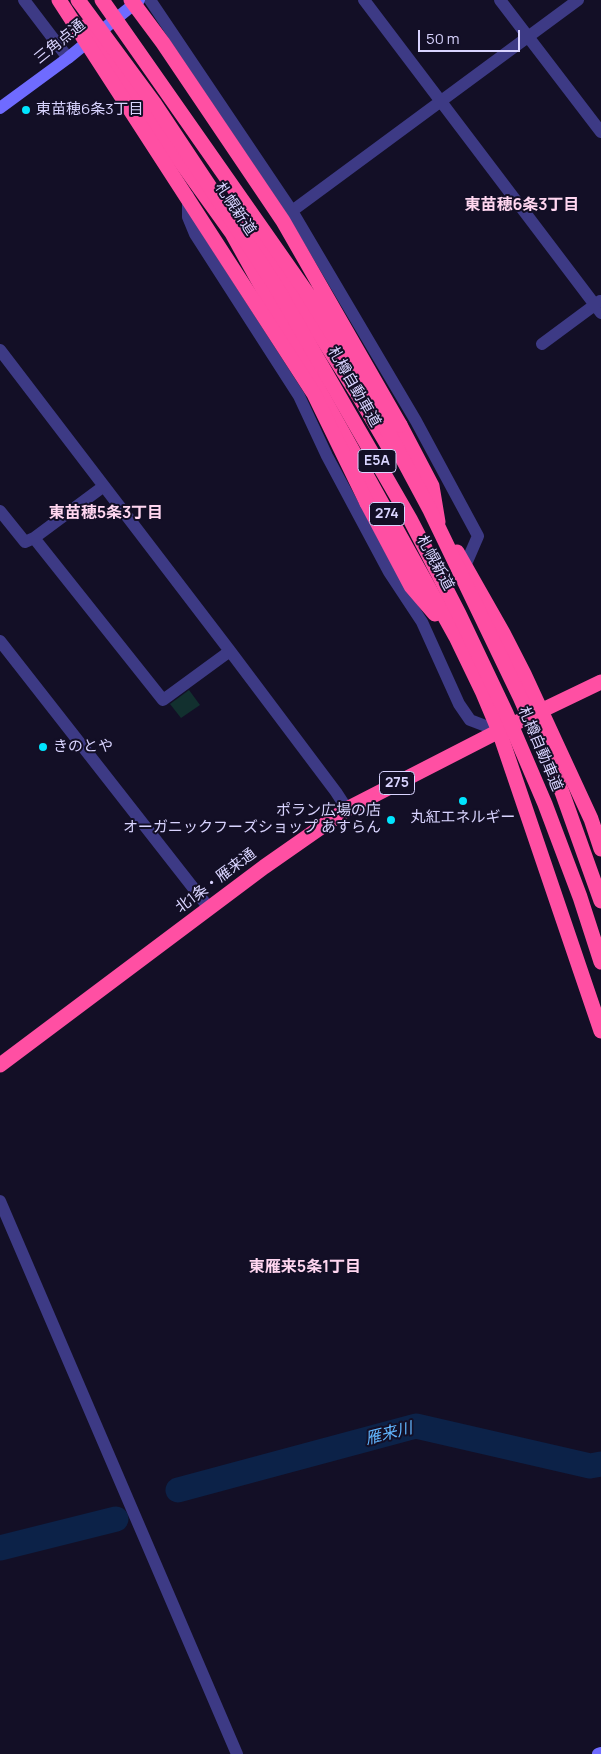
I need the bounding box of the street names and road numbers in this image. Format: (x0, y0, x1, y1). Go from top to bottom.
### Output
street label: 三角点通 (31, 16, 89, 68)
street label: 札幌新道 (211, 179, 259, 239)
street label: 札樽自動車道 (324, 344, 384, 430)
road number: E5A (358, 450, 396, 472)
road number: 274 (370, 502, 404, 526)
street label: 札幌新道 (413, 532, 457, 594)
street label: 札樽自動車道 (514, 704, 566, 794)
road number: 275 (380, 771, 414, 794)
street label: 北1条・雁来通 (172, 845, 260, 917)

